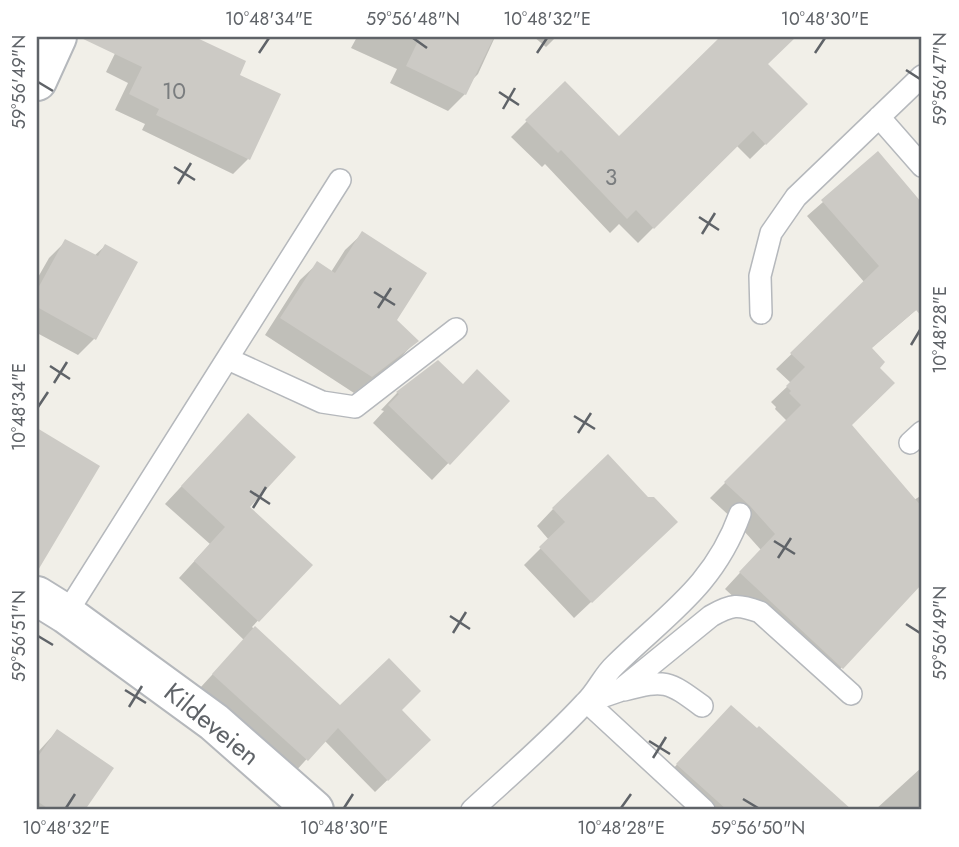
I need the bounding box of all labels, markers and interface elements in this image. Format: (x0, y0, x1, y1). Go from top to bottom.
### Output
text: 10°48'34"E (225, 6, 313, 32)
text: 59°56'48"N (366, 6, 460, 32)
text: 10°48'32"E (503, 6, 591, 32)
text: 10°48'30"E (781, 6, 869, 32)
text: 59°56'47"N (927, 32, 953, 126)
text: 59°56'49"N (6, 35, 32, 129)
house number: 10 (162, 74, 186, 108)
house number: 3 (605, 160, 617, 194)
text: 10°48'28"E (927, 286, 953, 374)
text: 10°48'34"E (6, 363, 32, 451)
text: 59°56'49"N (927, 586, 953, 680)
text: 59°56'51"N (6, 590, 32, 682)
street label: Kildeveien (156, 674, 268, 774)
text: 10°48'32"E (22, 815, 110, 841)
text: 10°48'30"E (300, 815, 388, 841)
text: 10°48'28"E (577, 815, 665, 841)
text: 59°56'50"N (711, 815, 805, 841)

